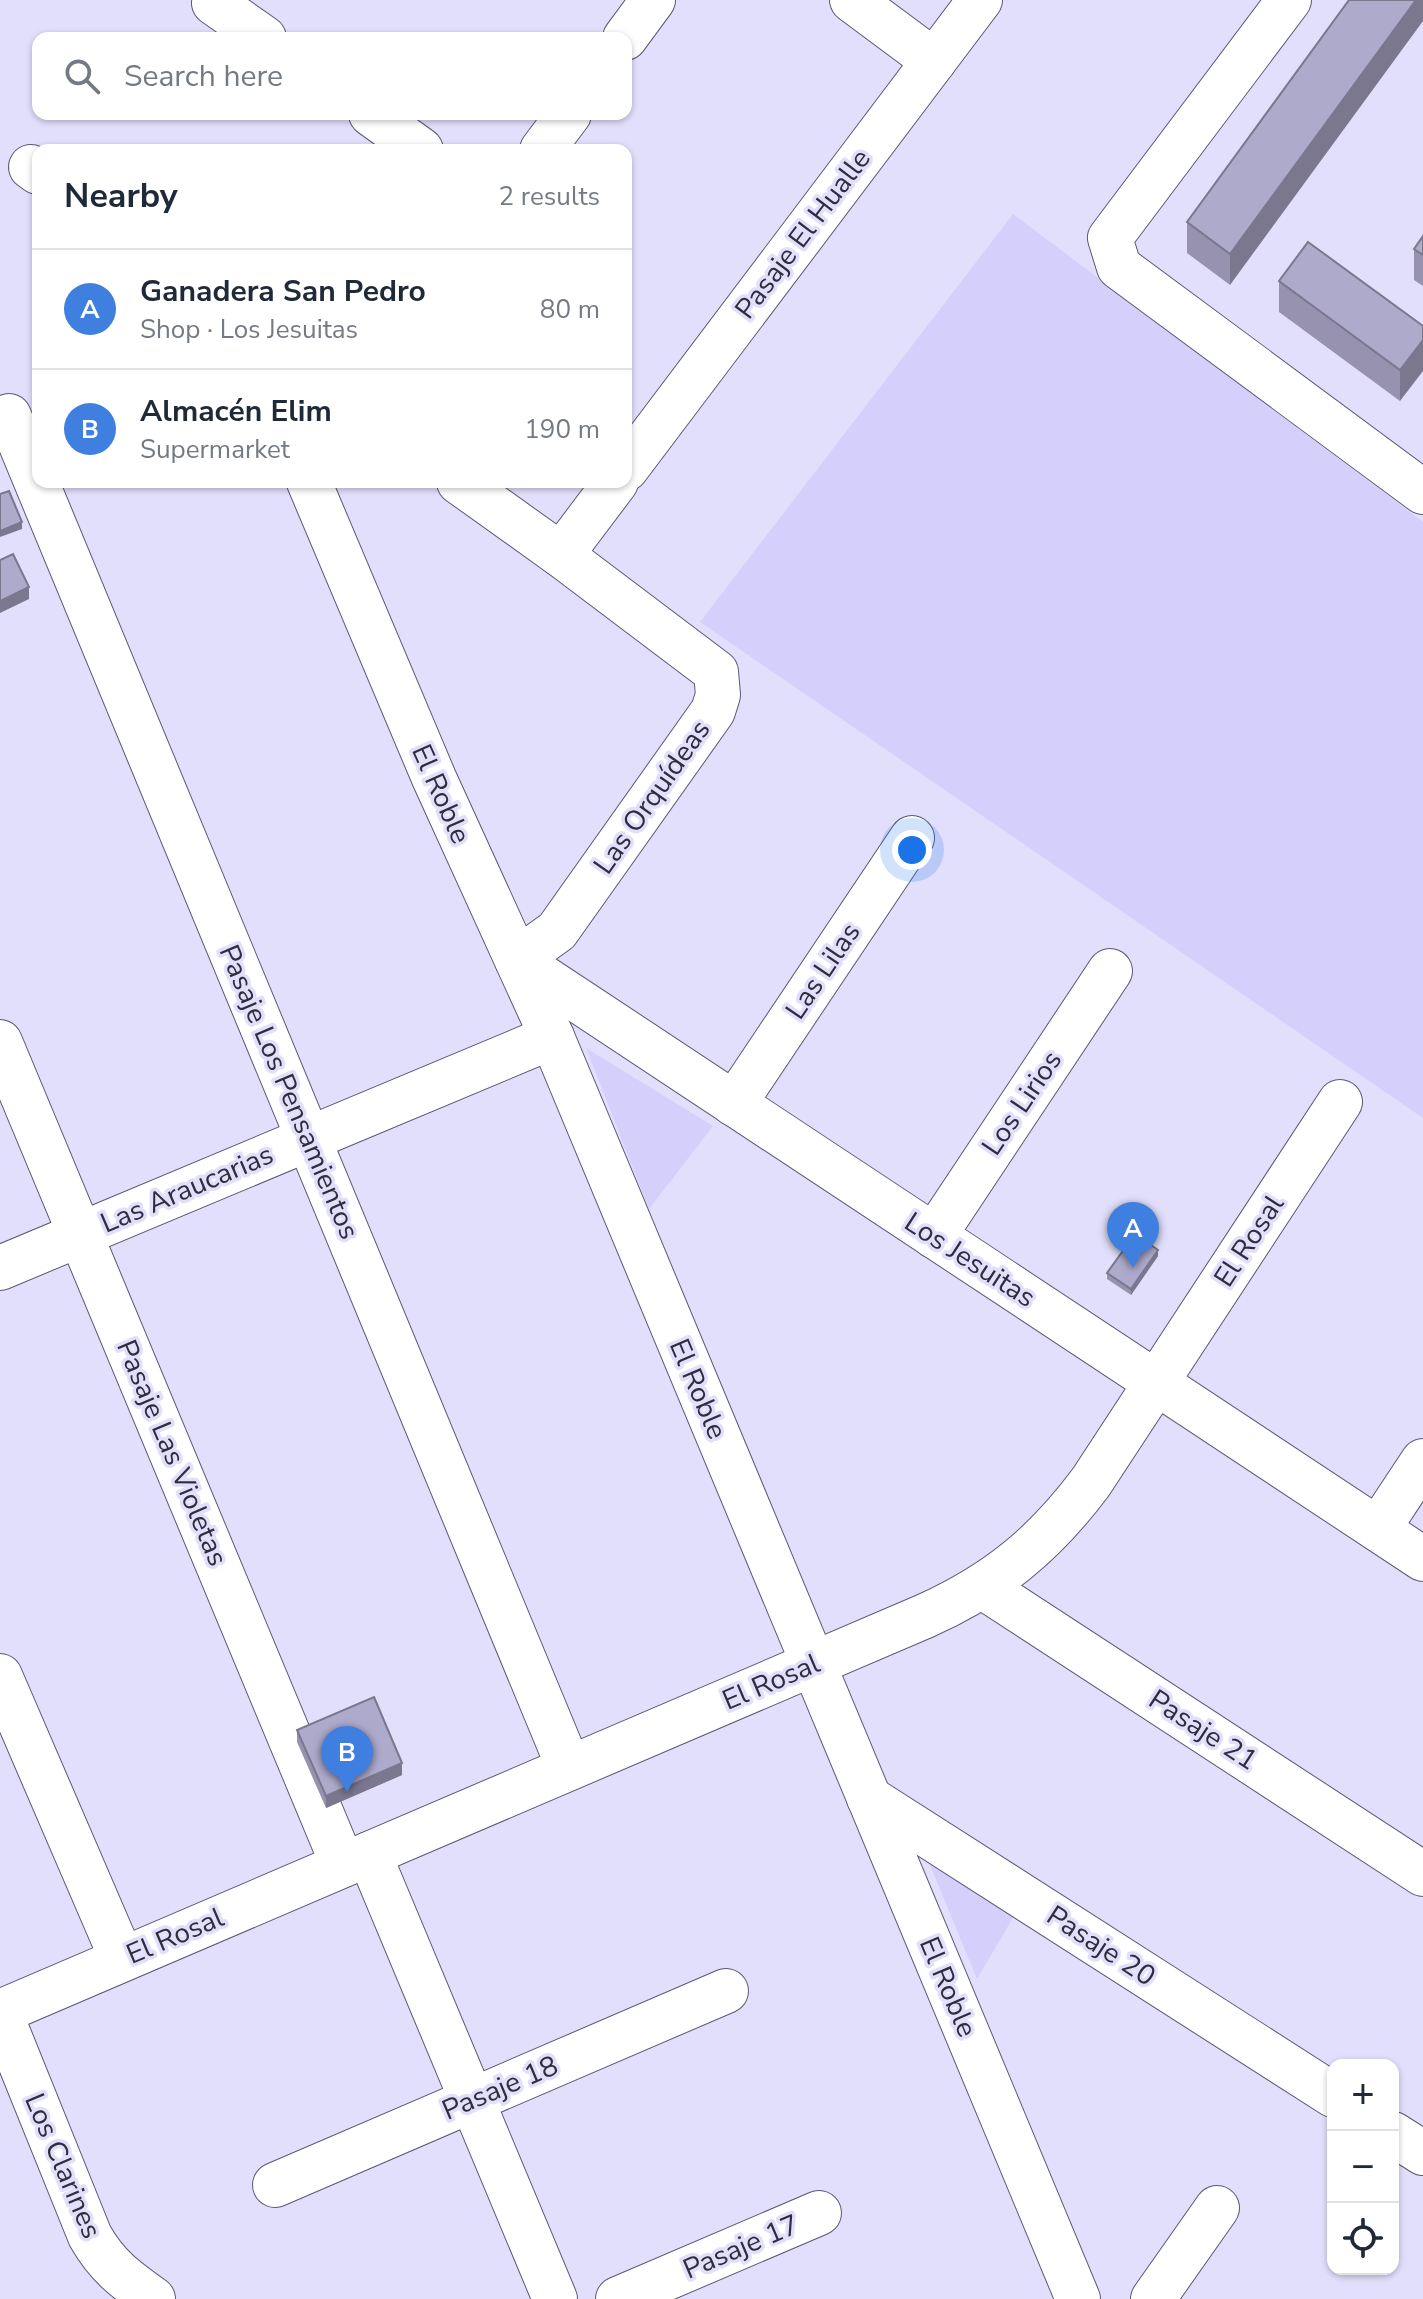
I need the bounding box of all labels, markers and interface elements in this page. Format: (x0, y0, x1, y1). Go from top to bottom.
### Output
search box (32, 32, 632, 120)
icon: search (60, 54, 104, 98)
text: Search here (124, 56, 283, 97)
street label: Pasaje El Hualle (726, 141, 880, 327)
text: Nearby (64, 173, 178, 219)
text: 2 results (499, 179, 600, 214)
text: Ganadera San Pedro (140, 271, 426, 312)
text: A (80, 292, 100, 327)
text: 80 m (540, 292, 600, 327)
text: Shop · Los Jesuitas (140, 312, 358, 347)
text: Almacén Elim (140, 391, 332, 432)
text: B (81, 412, 99, 447)
text: 190 m (524, 412, 600, 447)
text: Supermarket (140, 432, 290, 467)
street label: Las Orquídeas (585, 712, 719, 882)
street label: El Roble (402, 738, 480, 850)
your location (892, 830, 932, 870)
street label: Las Lilas (777, 915, 869, 1027)
street label: Pasaje Los Pensamientos (210, 939, 368, 1245)
street label: Los Lirios (973, 1043, 1071, 1163)
street label: Las Araucarias (95, 1136, 279, 1242)
street label: El Rosal (1205, 1187, 1293, 1294)
pin: A (1107, 1202, 1159, 1268)
street label: Los Jesuitas (897, 1203, 1043, 1317)
street label: El Roble (660, 1333, 736, 1445)
street label: Pasaje Las Violetas (107, 1334, 237, 1572)
street label: El Rosal (716, 1644, 826, 1719)
street label: Pasaje 21 (1141, 1681, 1265, 1779)
pin: B (321, 1726, 373, 1792)
street label: Pasaje 20 (1039, 1897, 1163, 1995)
street label: El Rosal (120, 1898, 230, 1973)
street label: El Roble (910, 1931, 986, 2043)
street label: Pasaje 18 (436, 2047, 564, 2129)
map controls (1327, 2059, 1399, 2275)
button: + (1327, 2059, 1399, 2131)
street label: Los Clarines (15, 2088, 111, 2244)
button: − (1327, 2131, 1399, 2203)
button: locate (1327, 2203, 1399, 2275)
street label: Pasaje 17 (677, 2206, 805, 2288)

